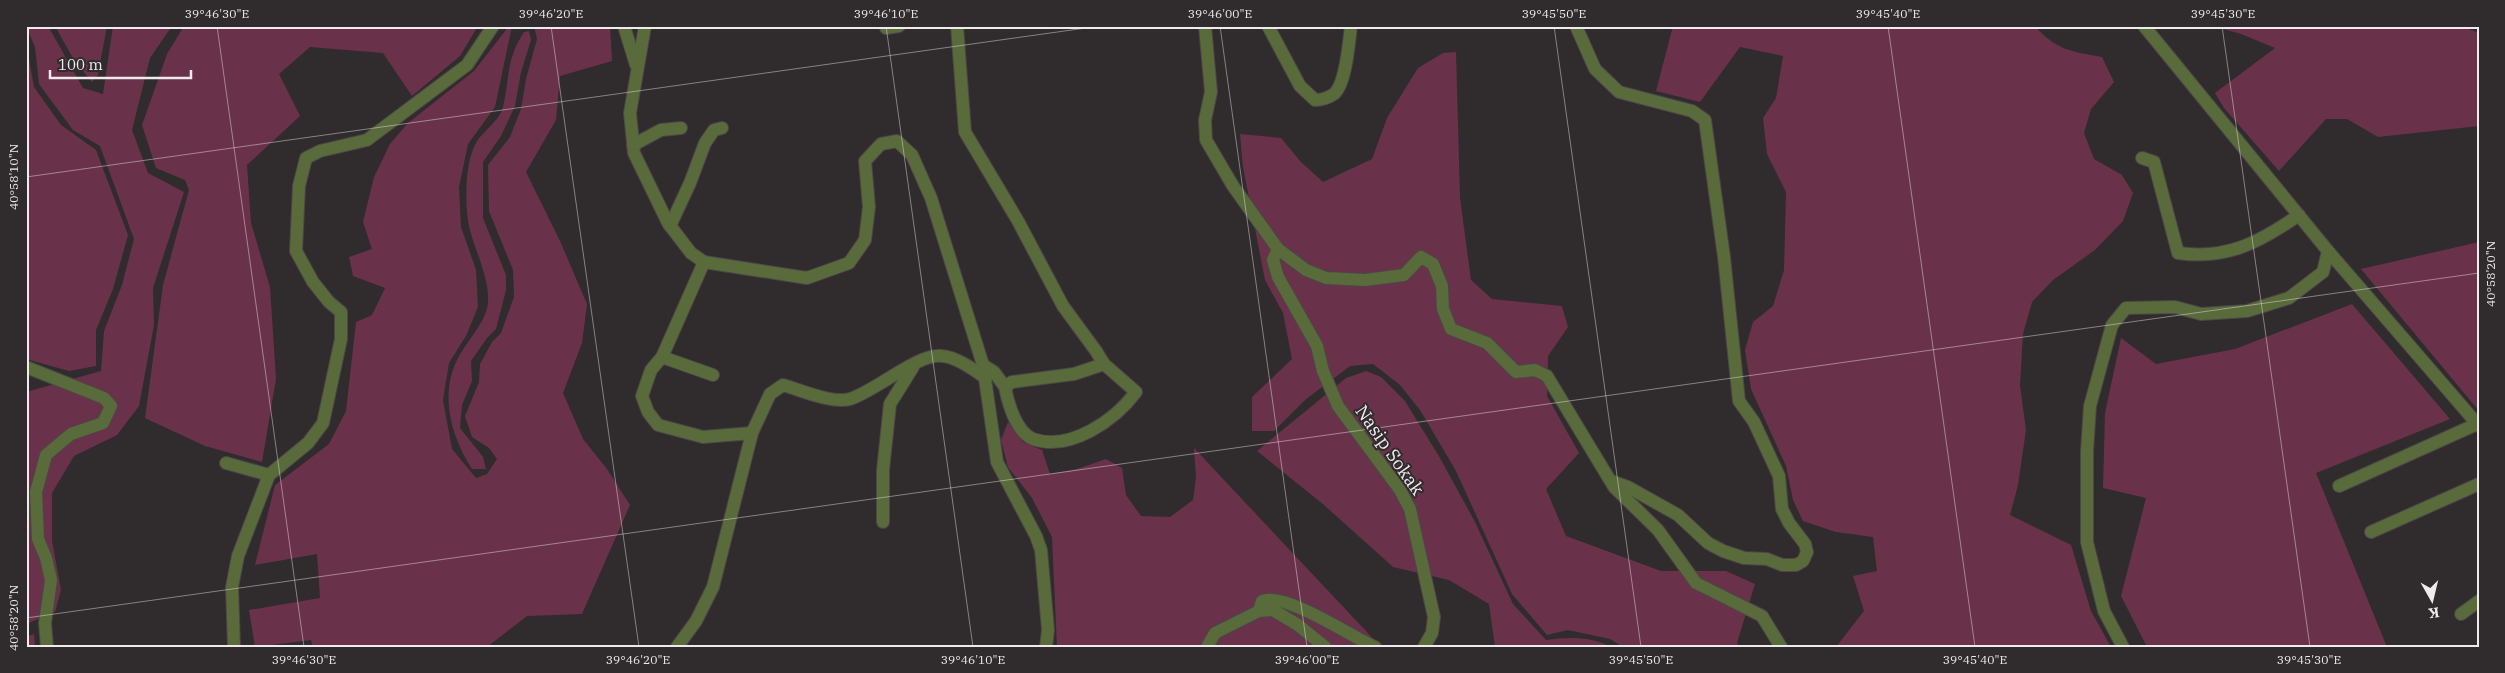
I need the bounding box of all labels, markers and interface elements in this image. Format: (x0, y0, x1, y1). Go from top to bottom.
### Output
text: 39°46'30"E (185, 6, 249, 21)
text: 39°46'20"E (519, 6, 583, 21)
text: 39°46'10"E (854, 6, 918, 21)
text: 39°46'00"E (1188, 6, 1252, 21)
text: 39°45'50"E (1522, 6, 1586, 21)
text: 39°45'40"E (1856, 6, 1920, 21)
text: 39°45'30"E (2191, 6, 2255, 21)
scale bar (50, 48, 191, 80)
text: 100 m (58, 55, 103, 74)
text: 40°58'10"N (6, 144, 21, 210)
text: 40°58'20"N (2483, 241, 2498, 307)
street label: Nasip Sokak (1350, 400, 1430, 500)
north arrow (2408, 576, 2458, 626)
text: 40°58'20"N (6, 585, 21, 651)
text: K (2427, 603, 2440, 623)
text: 39°46'30"E (272, 652, 336, 667)
text: 39°46'20"E (606, 652, 670, 667)
text: 39°46'10"E (941, 652, 1005, 667)
text: 39°46'00"E (1275, 652, 1339, 667)
text: 39°45'50"E (1609, 652, 1673, 667)
text: 39°45'40"E (1943, 652, 2007, 667)
text: 39°45'30"E (2277, 652, 2341, 667)

